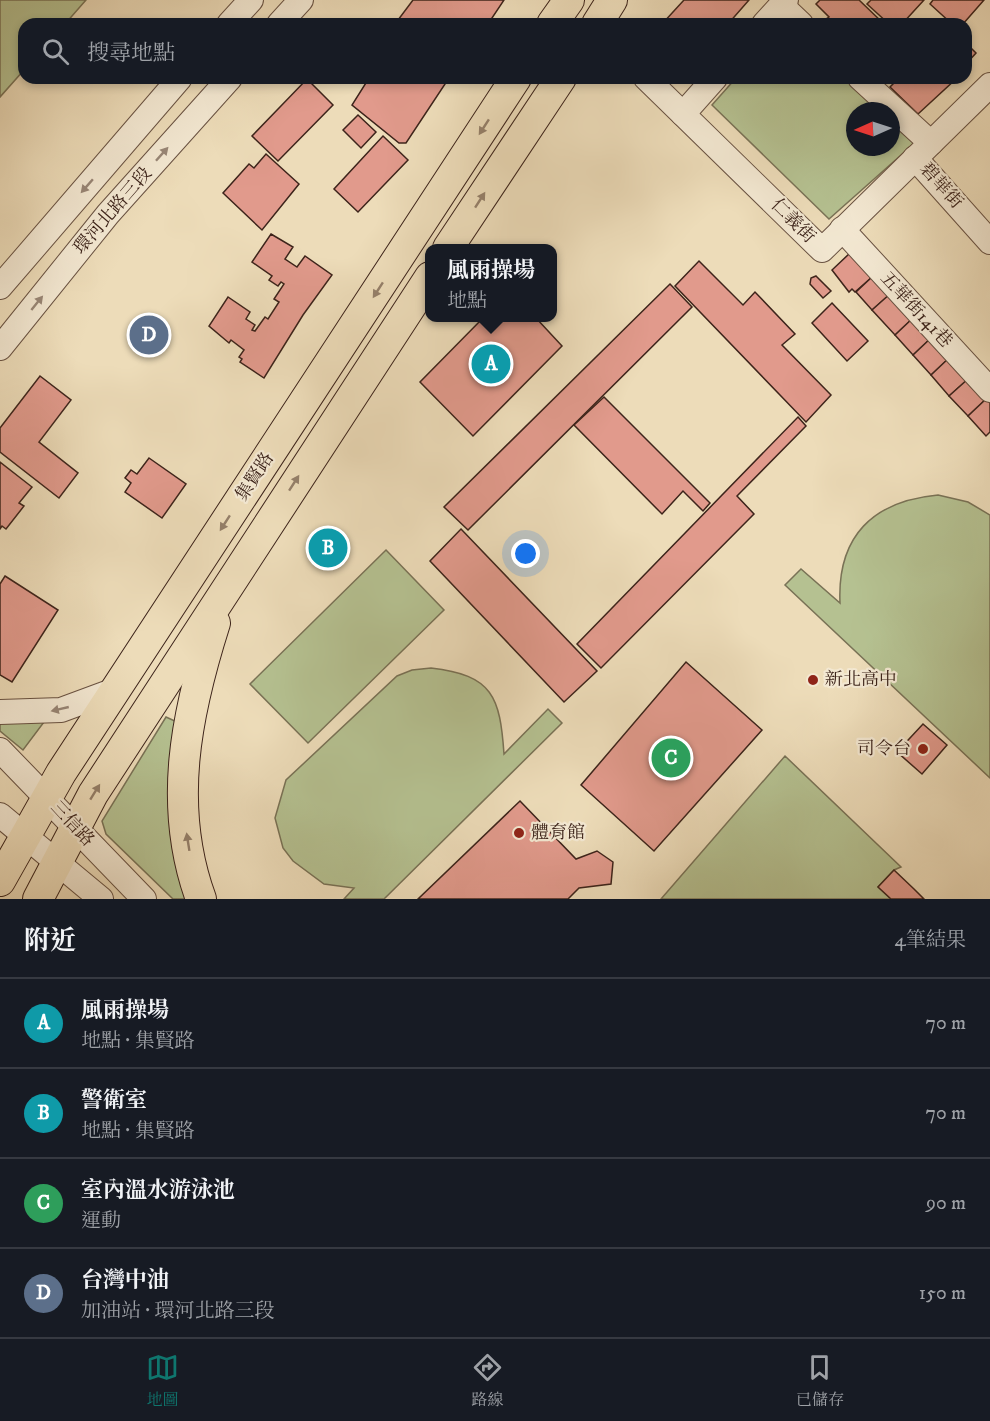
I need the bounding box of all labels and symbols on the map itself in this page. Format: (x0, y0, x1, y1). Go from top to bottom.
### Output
north arrow (846, 102, 900, 156)
one-way arrow (479, 119, 490, 135)
one-way arrow (155, 146, 169, 161)
street label: 碧華街 (915, 159, 967, 213)
street label: 環河北路三段 (69, 163, 157, 259)
one-way arrow (81, 178, 94, 193)
one-way arrow (475, 191, 486, 208)
street label: 仁義街 (766, 194, 820, 248)
street label: 五華街141巷 (875, 268, 957, 352)
one-way arrow (372, 282, 383, 298)
one-way arrow (30, 295, 43, 311)
pin: D (130, 312, 168, 358)
pin: A (472, 342, 510, 386)
street label: 集賢路 (231, 448, 279, 506)
one-way arrow (288, 476, 300, 492)
one-way arrow (219, 515, 230, 532)
pin: B (308, 526, 348, 570)
your location (511, 539, 540, 568)
place label: 新北高中 (825, 669, 897, 691)
marker: 新北高中 (806, 673, 820, 687)
one-way arrow (51, 705, 69, 715)
pin: C (652, 736, 690, 780)
place label: 司令台 (857, 738, 911, 760)
marker: 司令台 (916, 742, 930, 756)
one-way arrow (89, 784, 100, 800)
street label: 三信路 (46, 797, 98, 851)
place label: 體育館 (531, 822, 585, 844)
marker: 體育館 (512, 826, 526, 840)
one-way arrow (184, 833, 193, 852)

